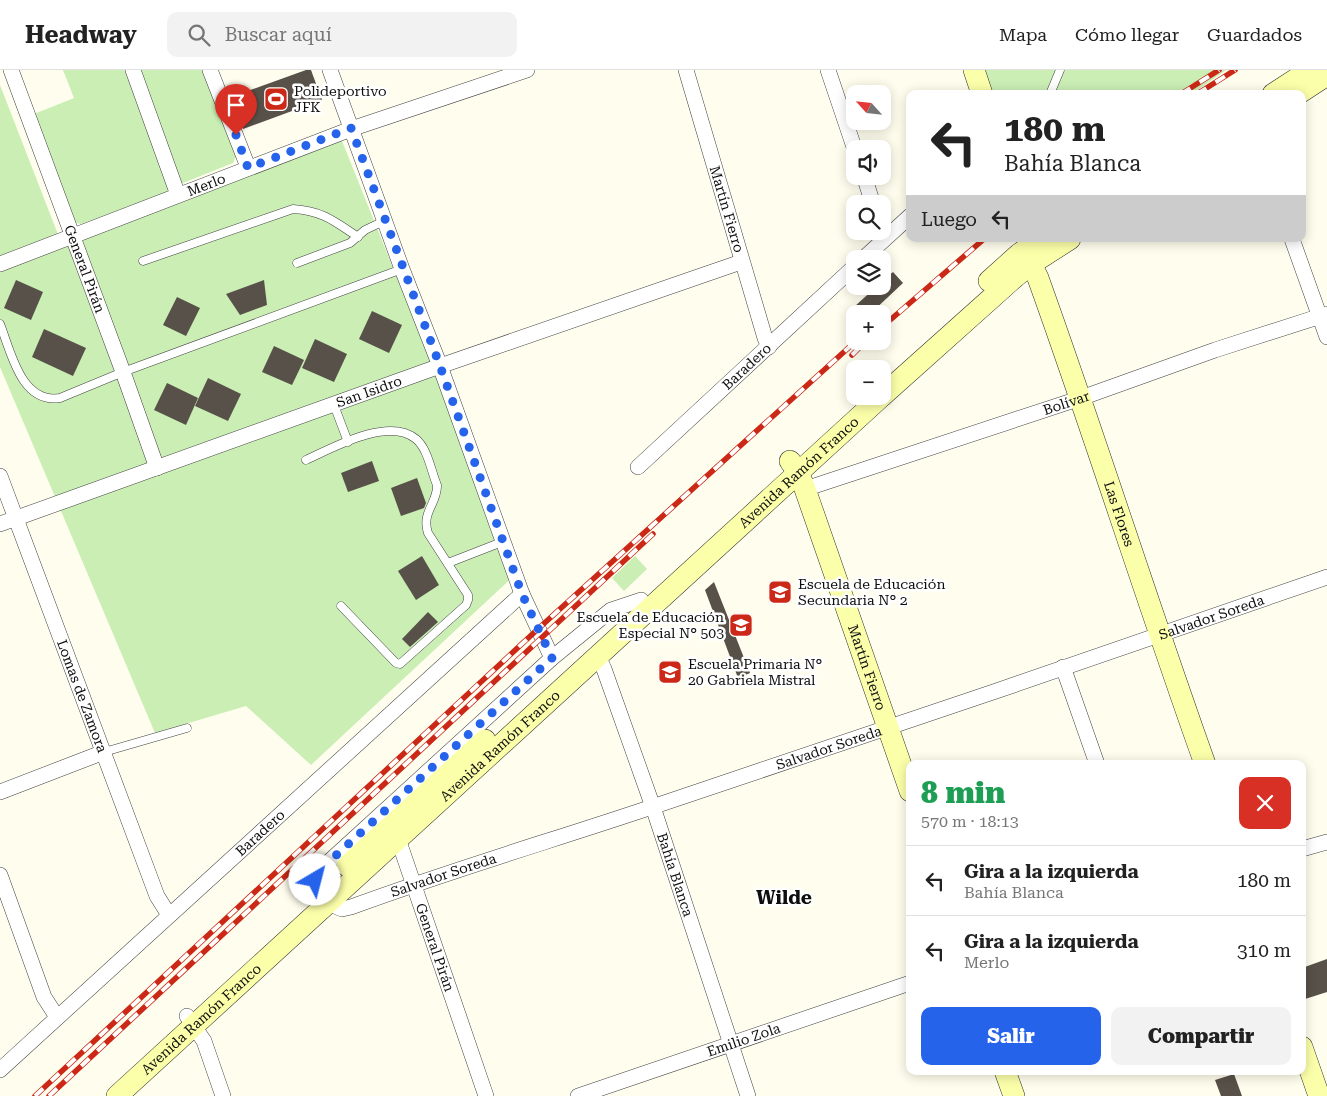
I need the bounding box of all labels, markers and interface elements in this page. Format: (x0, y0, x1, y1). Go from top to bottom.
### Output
search box (167, 12, 517, 57)
text: Headway (25, 21, 137, 49)
icon: search (185, 21, 213, 49)
text: Buscar aquí (225, 23, 332, 46)
text: Mapa (999, 24, 1047, 45)
text: Cómo llegar (1075, 24, 1179, 45)
text: Guardados (1207, 24, 1302, 45)
place label: Polideportivo JFK (294, 83, 387, 115)
pin (215, 84, 257, 135)
north arrow (846, 85, 891, 130)
map controls (846, 85, 891, 405)
sports icon: Polideportivo JFK (263, 86, 289, 112)
icon: arrive (222, 91, 250, 119)
text: 180 m (1004, 109, 1105, 150)
icon: left (921, 110, 986, 175)
button: sound (846, 140, 891, 185)
text: Bahía Blanca (1004, 151, 1141, 176)
street label: Martín Fierro (707, 164, 747, 254)
street label: Merlo (185, 170, 228, 199)
button: search (846, 195, 891, 240)
icon: left (987, 205, 1015, 233)
text: Luego (921, 208, 977, 231)
street label: General Pirán (61, 223, 108, 315)
button: layers (846, 250, 891, 295)
button: + (846, 305, 891, 350)
street label: Baradero (719, 340, 774, 393)
button: − (846, 360, 891, 405)
street label: San Isidro (334, 372, 404, 411)
street label: Bolívar (1041, 388, 1092, 418)
street label: Avenida Ramón Franco (736, 413, 862, 531)
street label: Las Flores (1101, 479, 1138, 549)
place label: Escuela de Educación Secundaria N° 2 (798, 576, 945, 608)
school or university icon: Escuela de Educación Secundaria N° 2 (767, 579, 793, 605)
street label: Salvador Soreda (1157, 591, 1267, 643)
place label: Escuela de Educación Especial N° 503 (577, 609, 724, 641)
school or university icon: Escuela de Educación Especial N° 503 (728, 612, 754, 638)
street label: Martín Fierro (845, 623, 889, 712)
street label: Lomas de Zamora (54, 637, 111, 755)
place label: Escuela Primaria N° 20 Gabriela Mistral (688, 656, 822, 688)
school or university icon: Escuela Primaria N° 20 Gabriela Mistral (657, 659, 683, 685)
street label: Avenida Ramón Franco (437, 687, 563, 804)
street label: Salvador Soreda (774, 722, 884, 773)
text: 8 min (921, 775, 1005, 810)
button: close (1239, 777, 1291, 829)
street label: Baradero (232, 806, 288, 859)
text: 570 m · 18:13 (921, 812, 1019, 831)
street label: Bahía Blanca (654, 831, 697, 919)
street label: Salvador Soreda (388, 850, 499, 900)
position arrow (288, 853, 340, 905)
text: Gira a la izquierda (964, 860, 1139, 883)
icon: left (921, 867, 949, 895)
text: 180 m (1237, 869, 1291, 892)
text: Bahía Blanca (964, 883, 1064, 902)
district label: Wilde (756, 886, 812, 909)
street label: General Pirán (413, 901, 458, 994)
text: Gira a la izquierda (964, 930, 1139, 953)
icon: left (921, 937, 949, 965)
text: 310 m (1237, 939, 1291, 962)
text: Merlo (964, 953, 1009, 972)
street label: Avenida Ramón Franco (138, 960, 264, 1078)
button: Salir (921, 1007, 1101, 1065)
button: Compartir (1111, 1007, 1291, 1065)
street label: Emilio Zola (705, 1020, 783, 1060)

